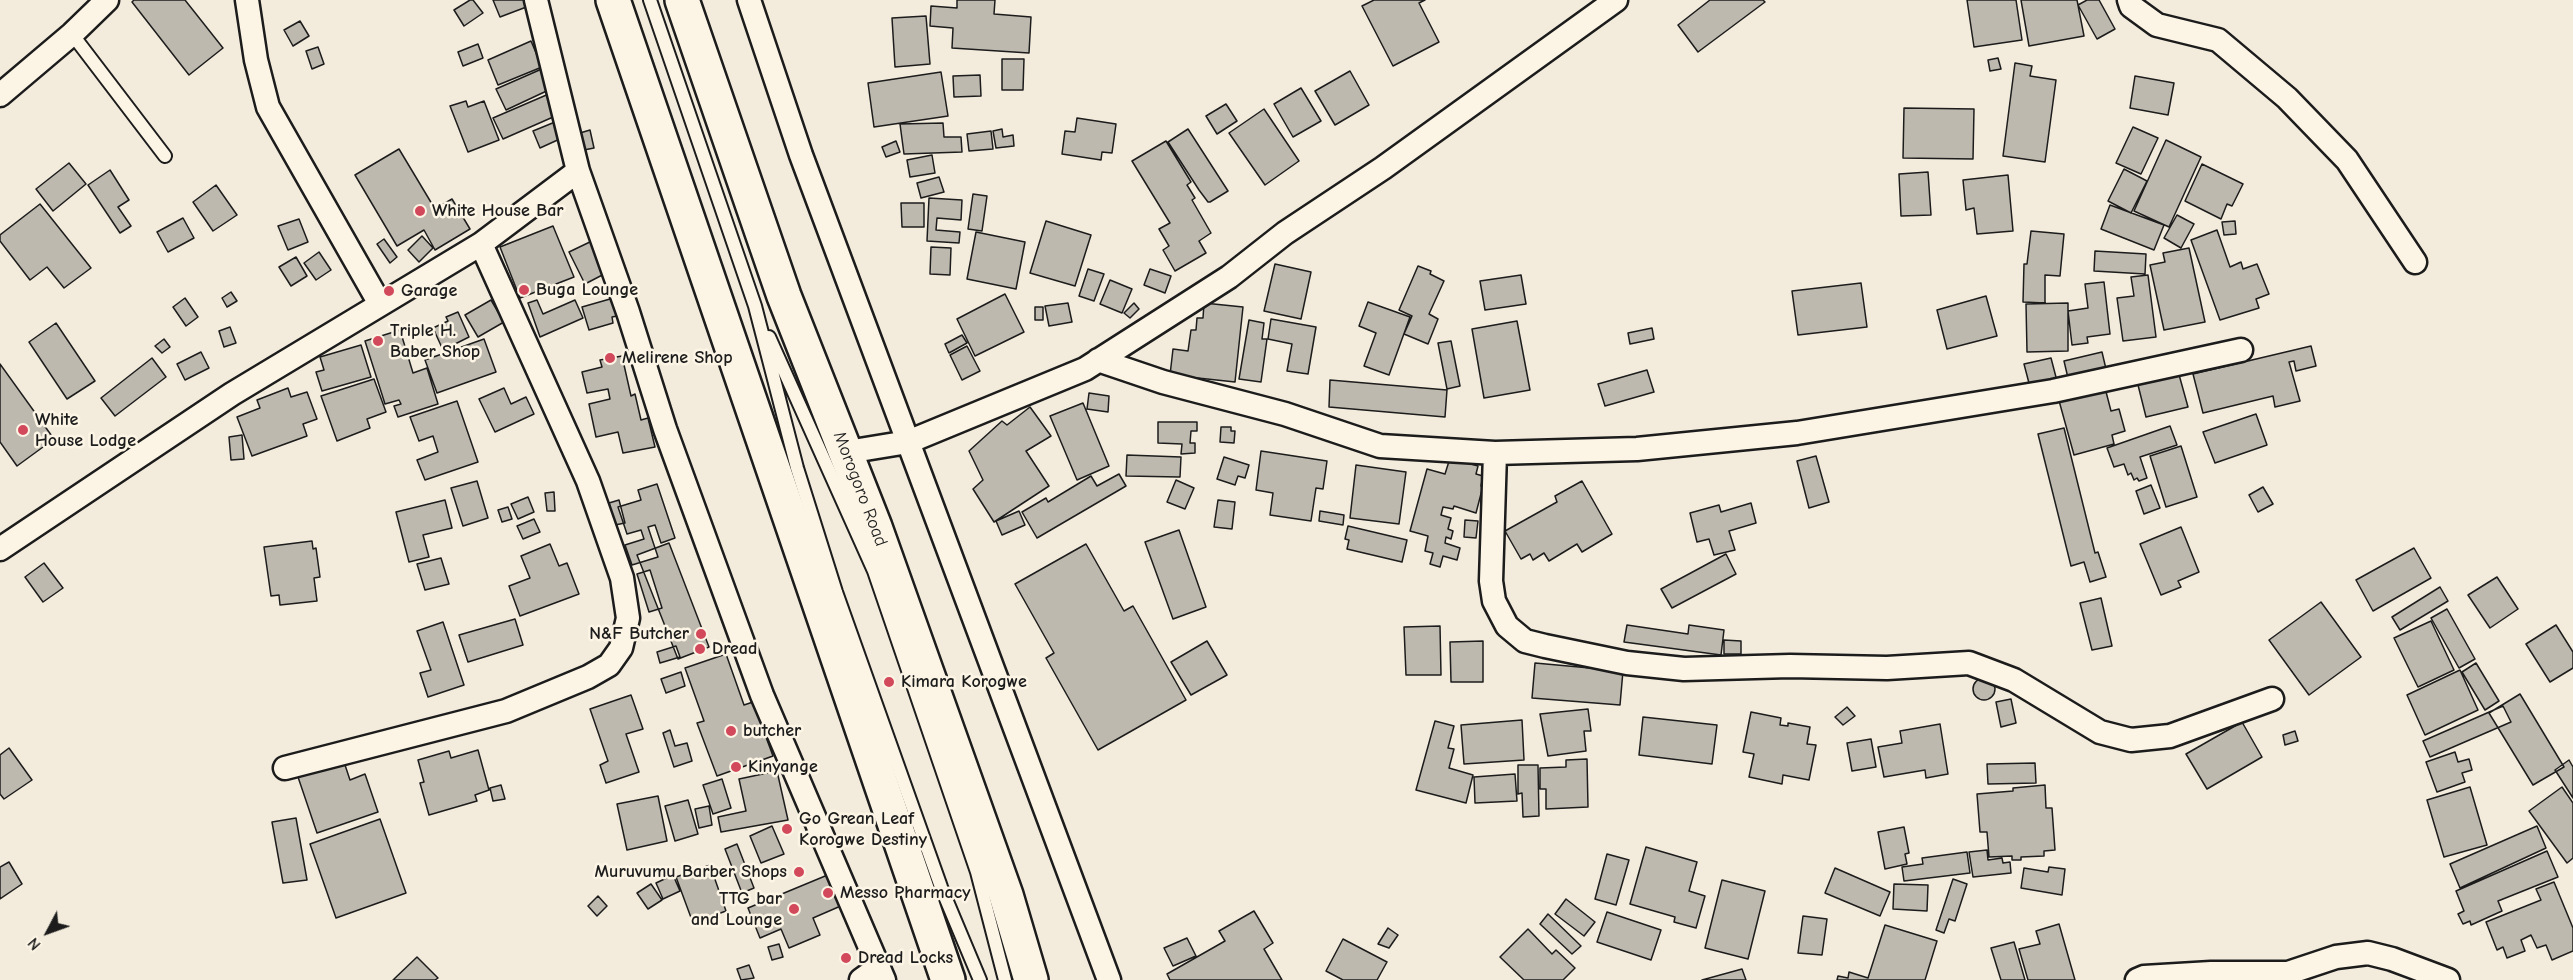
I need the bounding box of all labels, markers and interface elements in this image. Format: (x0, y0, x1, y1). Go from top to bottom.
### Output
place label: White House Bar (432, 200, 564, 222)
marker: White House Bar (413, 204, 427, 218)
place label: Buga Lounge (536, 279, 638, 301)
place label: Garage (401, 280, 457, 302)
marker: Buga Lounge (517, 283, 531, 297)
marker: Garage (382, 284, 396, 298)
place label: Triple H. Baber Shop (390, 320, 480, 362)
marker: Triple H. Baber Shop (371, 334, 385, 348)
place label: Melirene Shop (622, 347, 733, 369)
marker: Melirene Shop (603, 351, 617, 365)
place label: White House Lodge (35, 409, 136, 452)
marker: White House Lodge (16, 423, 30, 437)
street label: Morogoro Road (828, 429, 892, 549)
place label: N&F Butcher (589, 623, 689, 645)
marker: N&F Butcher (694, 627, 708, 641)
place label: Dread (712, 638, 757, 660)
marker: Dread (693, 642, 707, 656)
place label: Kimara Korogwe (901, 671, 1027, 693)
marker: Kimara Korogwe (882, 675, 896, 689)
place label: butcher (743, 720, 801, 742)
marker: butcher (724, 724, 738, 738)
place label: Kinyange (748, 756, 818, 778)
marker: Kinyange (729, 760, 743, 774)
place label: Go Grean Leaf Korogwe Destiny (799, 808, 927, 850)
marker: Go Grean Leaf Korogwe Destiny (780, 822, 794, 836)
place label: Muruvumu Barber Shops (595, 861, 787, 883)
marker: Muruvumu Barber Shops (792, 865, 806, 879)
place label: Messo Pharmacy (840, 882, 970, 904)
marker: Messo Pharmacy (821, 886, 835, 900)
place label: TTG bar and Lounge (691, 888, 782, 930)
north arrow (18, 902, 78, 962)
marker: TTG bar and Lounge (787, 902, 801, 916)
text: N (24, 934, 45, 954)
place label: Dread Locks (858, 947, 953, 969)
marker: Dread Locks (839, 951, 853, 965)

